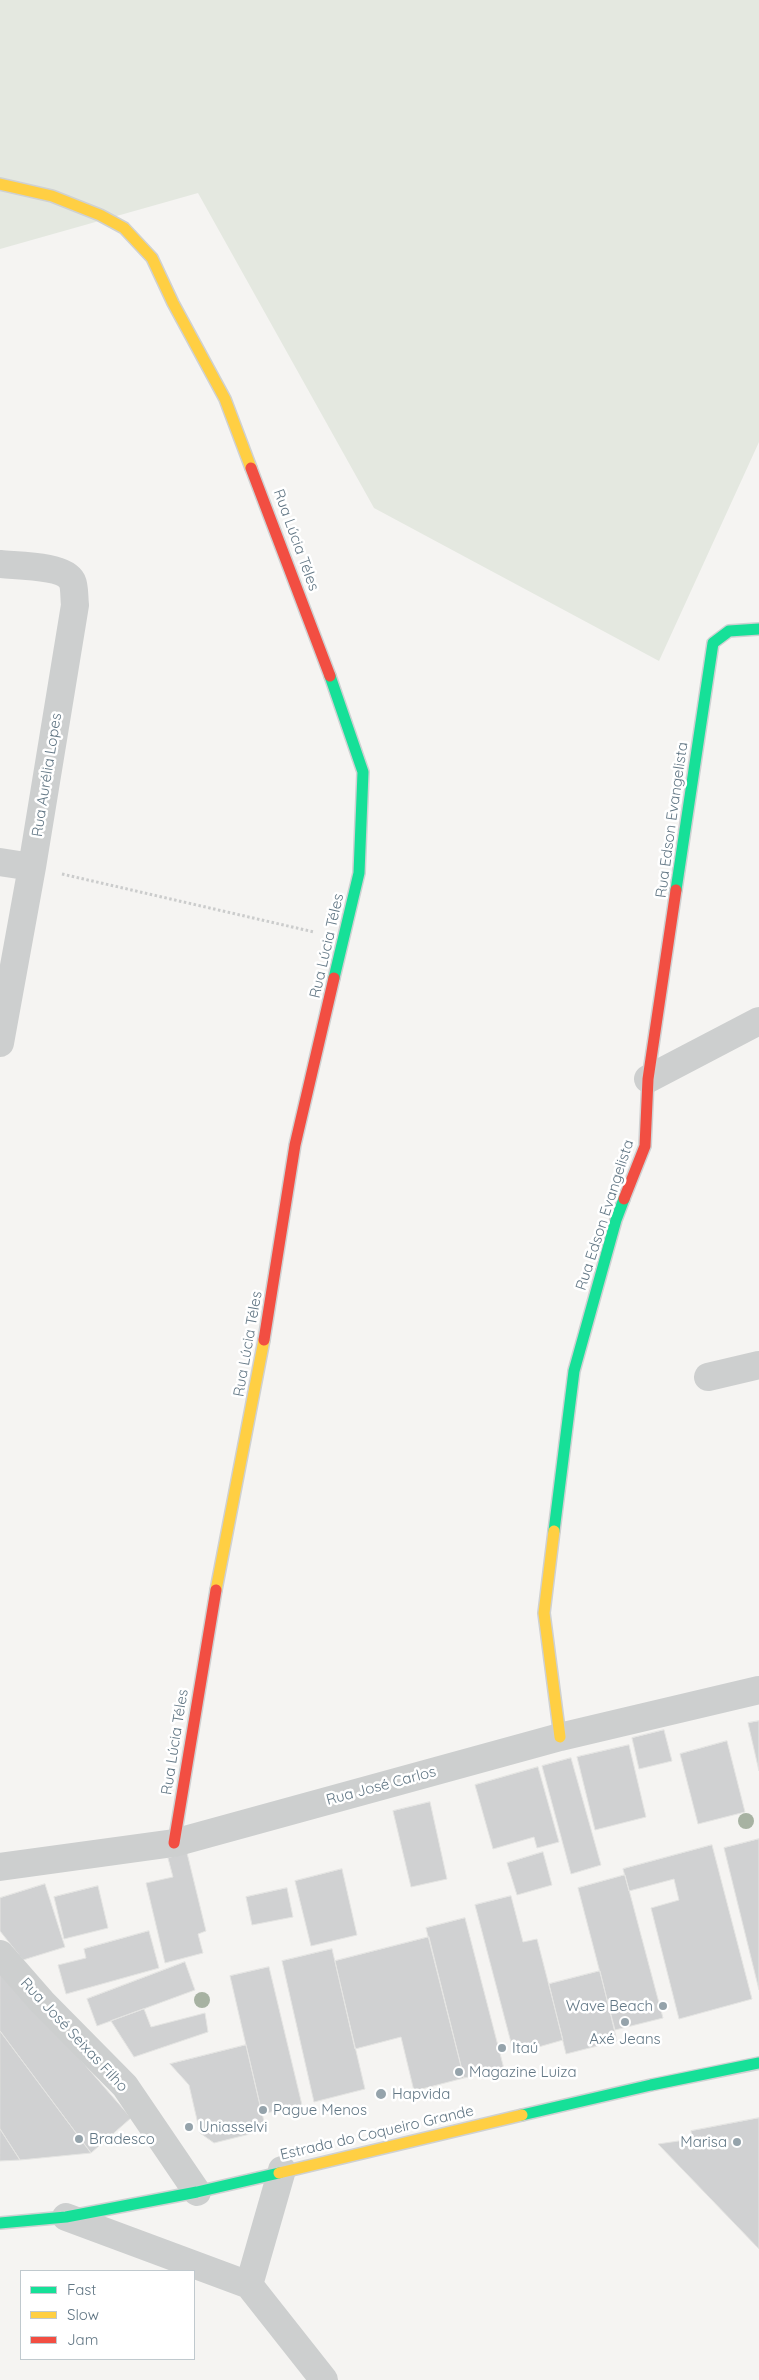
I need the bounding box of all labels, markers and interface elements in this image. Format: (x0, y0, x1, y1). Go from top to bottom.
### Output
street label: Rua Lúcia Téles (269, 487, 323, 593)
street label: Rua Aurélia Lopes (28, 712, 66, 838)
street label: Rua Edson Evangelista (652, 741, 692, 899)
street label: Rua Lúcia Téles (306, 892, 348, 1000)
street label: Rua Edson Evangelista (572, 1137, 638, 1293)
street label: Rua Lúcia Téles (230, 1290, 266, 1398)
street label: Rua Lúcia Téles (158, 1688, 192, 1796)
street label: Rua José Carlos (324, 1763, 438, 1809)
street label: Rua José Seixas Filho (17, 1974, 131, 2096)
place label: Wave Beach (566, 1997, 653, 2015)
marker: Wave Beach (657, 2000, 669, 2012)
marker: Axé Jeans (619, 2016, 631, 2028)
place label: Axé Jeans (589, 2030, 661, 2048)
place label: Itaú (512, 2039, 538, 2057)
marker: Itaú (496, 2042, 508, 2054)
place label: Magazine Luiza (469, 2063, 577, 2081)
marker: Magazine Luiza (453, 2066, 465, 2078)
place label: Hapvida (392, 2085, 450, 2103)
marker: Hapvida (374, 2087, 388, 2101)
place label: Pague Menos (273, 2101, 367, 2119)
street label: Estrada do Coqueiro Grande (279, 2102, 475, 2164)
marker: Pague Menos (257, 2104, 269, 2116)
place label: Uniasselvi (199, 2118, 267, 2136)
marker: Uniasselvi (183, 2121, 195, 2133)
place label: Bradesco (89, 2130, 155, 2148)
marker: Bradesco (73, 2133, 85, 2145)
place label: Marisa (680, 2133, 727, 2151)
marker: Marisa (731, 2136, 743, 2148)
legend (20, 2270, 195, 2360)
text: Fast (67, 2280, 96, 2299)
text: Slow (67, 2305, 99, 2324)
text: Jam (67, 2330, 98, 2349)

